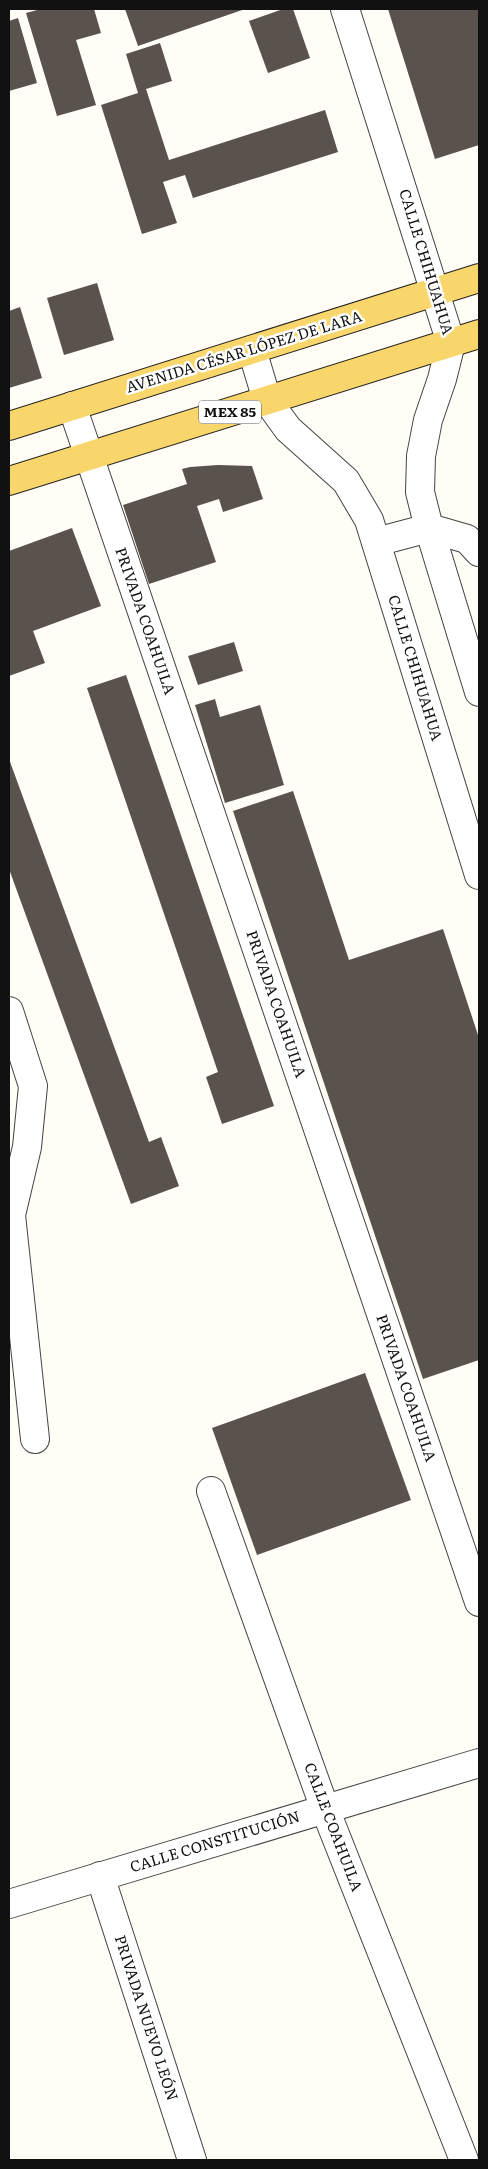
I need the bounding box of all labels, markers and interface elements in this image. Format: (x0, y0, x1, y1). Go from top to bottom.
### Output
street label: CALLE CHIHUAHUA (394, 186, 461, 337)
street label: AVENIDA CÉSAR LÓPEZ DE LARA (123, 304, 364, 397)
road number: MEX 85 (199, 401, 261, 424)
street label: PRIVADA COAHUILA (110, 544, 182, 697)
street label: CALLE CHIHUAHUA (383, 592, 450, 743)
street label: PRIVADA COAHUILA (241, 927, 313, 1080)
street label: PRIVADA COAHUILA (371, 1311, 443, 1464)
street label: CALLE COAHUILA (299, 1759, 370, 1894)
street label: CALLE CONSTITUCIÓN (127, 1804, 302, 1877)
street label: PRIVADA NUEVO LEÓN (110, 1932, 185, 2103)

